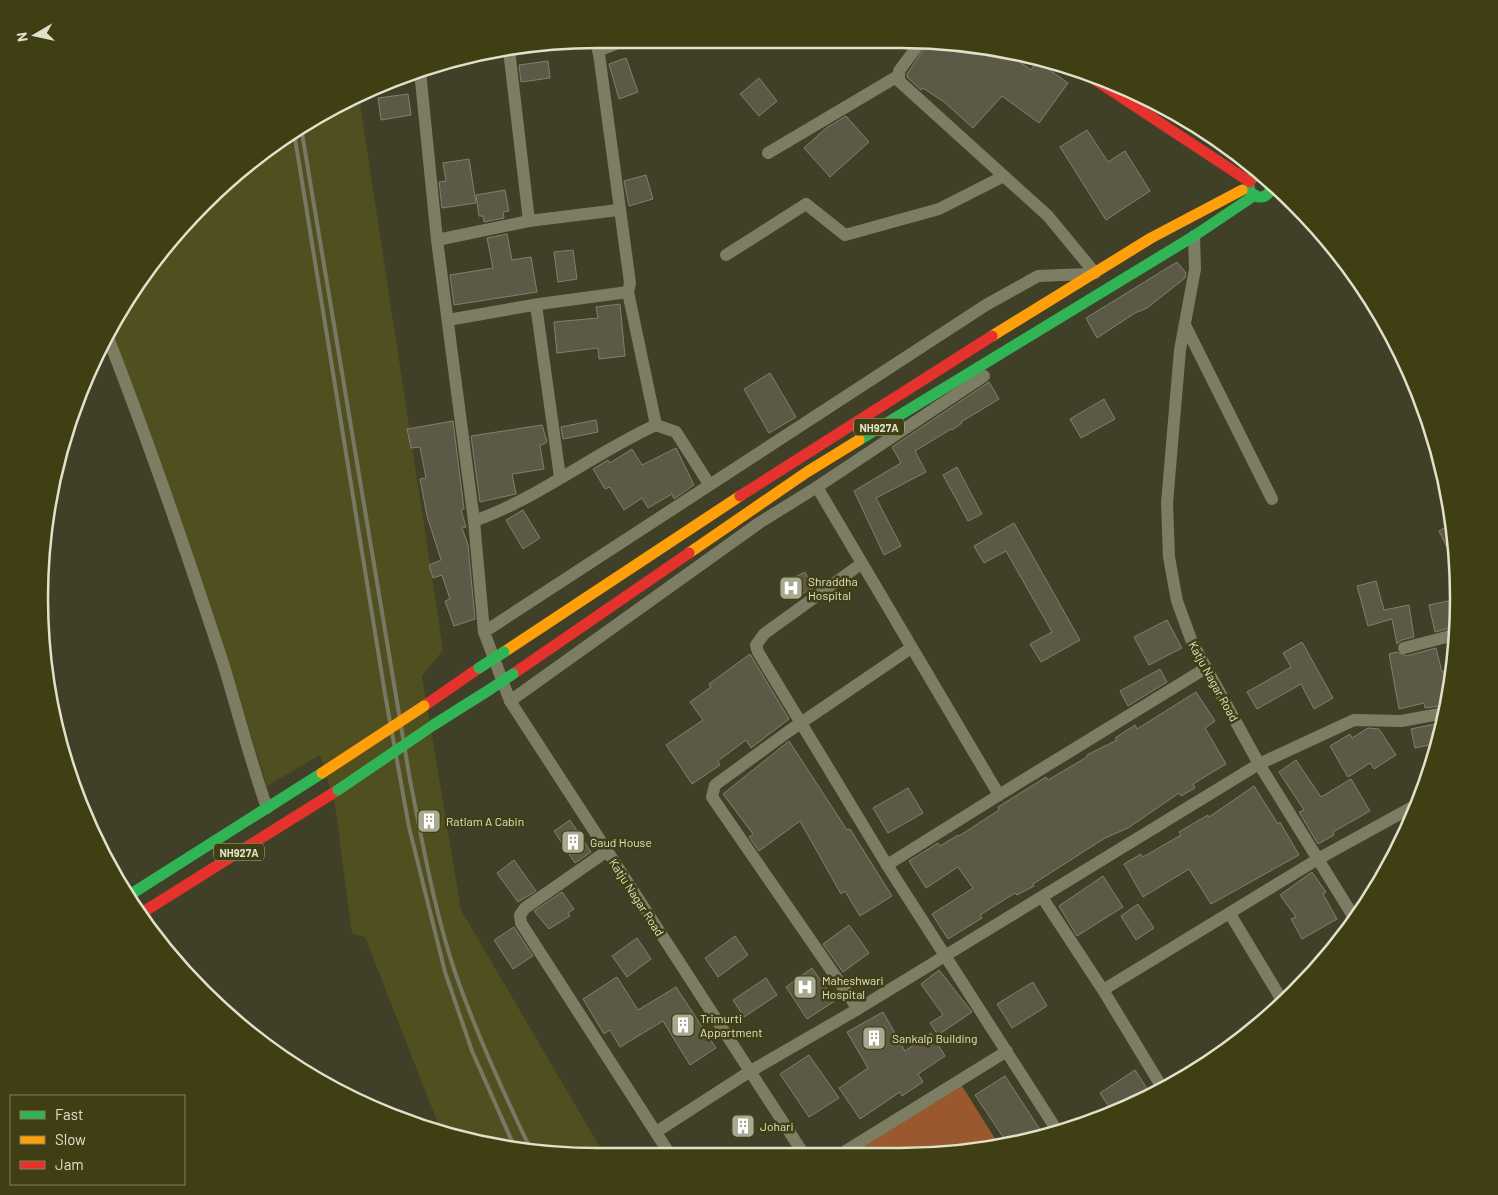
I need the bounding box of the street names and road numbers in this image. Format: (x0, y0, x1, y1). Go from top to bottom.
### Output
road number: NH927A (854, 418, 904, 436)
street label: Katju Nagar Road (1186, 638, 1242, 724)
road number: NH927A (214, 844, 264, 860)
street label: Katju Nagar Road (607, 856, 667, 938)

